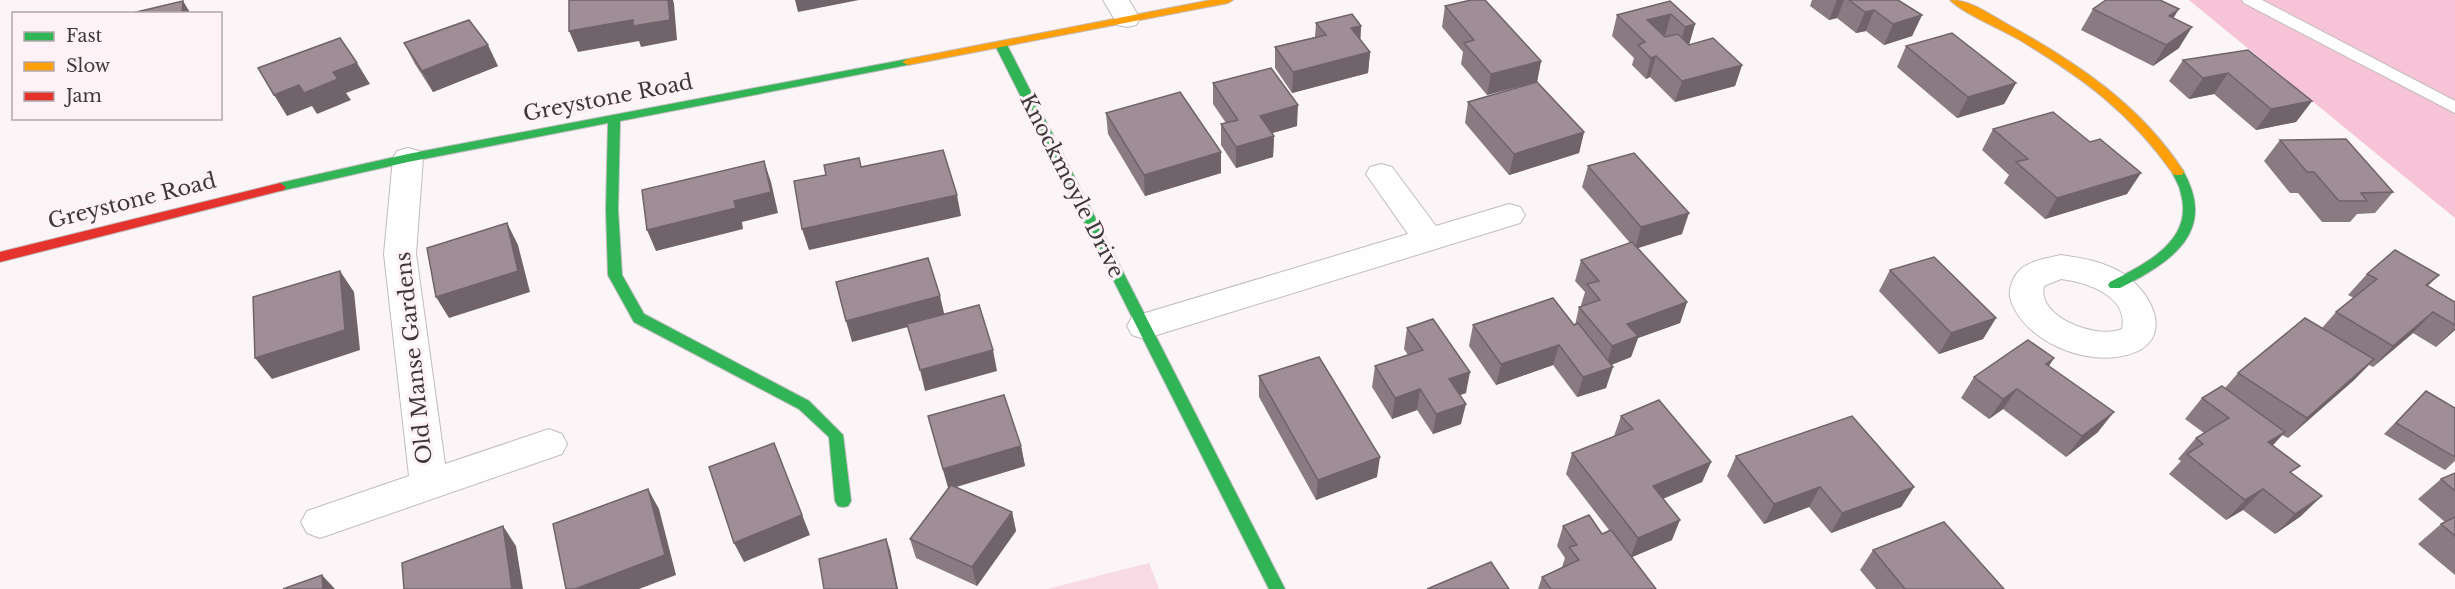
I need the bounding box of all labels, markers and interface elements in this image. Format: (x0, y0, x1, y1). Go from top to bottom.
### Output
legend (12, 12, 222, 120)
text: Fast (66, 25, 103, 47)
text: Slow (66, 55, 111, 77)
street label: Greystone Road (521, 69, 695, 127)
text: Jam (64, 85, 102, 107)
street label: Knockmoyle Drive (1014, 90, 1130, 282)
street label: Greystone Road (45, 168, 219, 234)
street label: Old Manse Gardens (390, 251, 438, 465)

